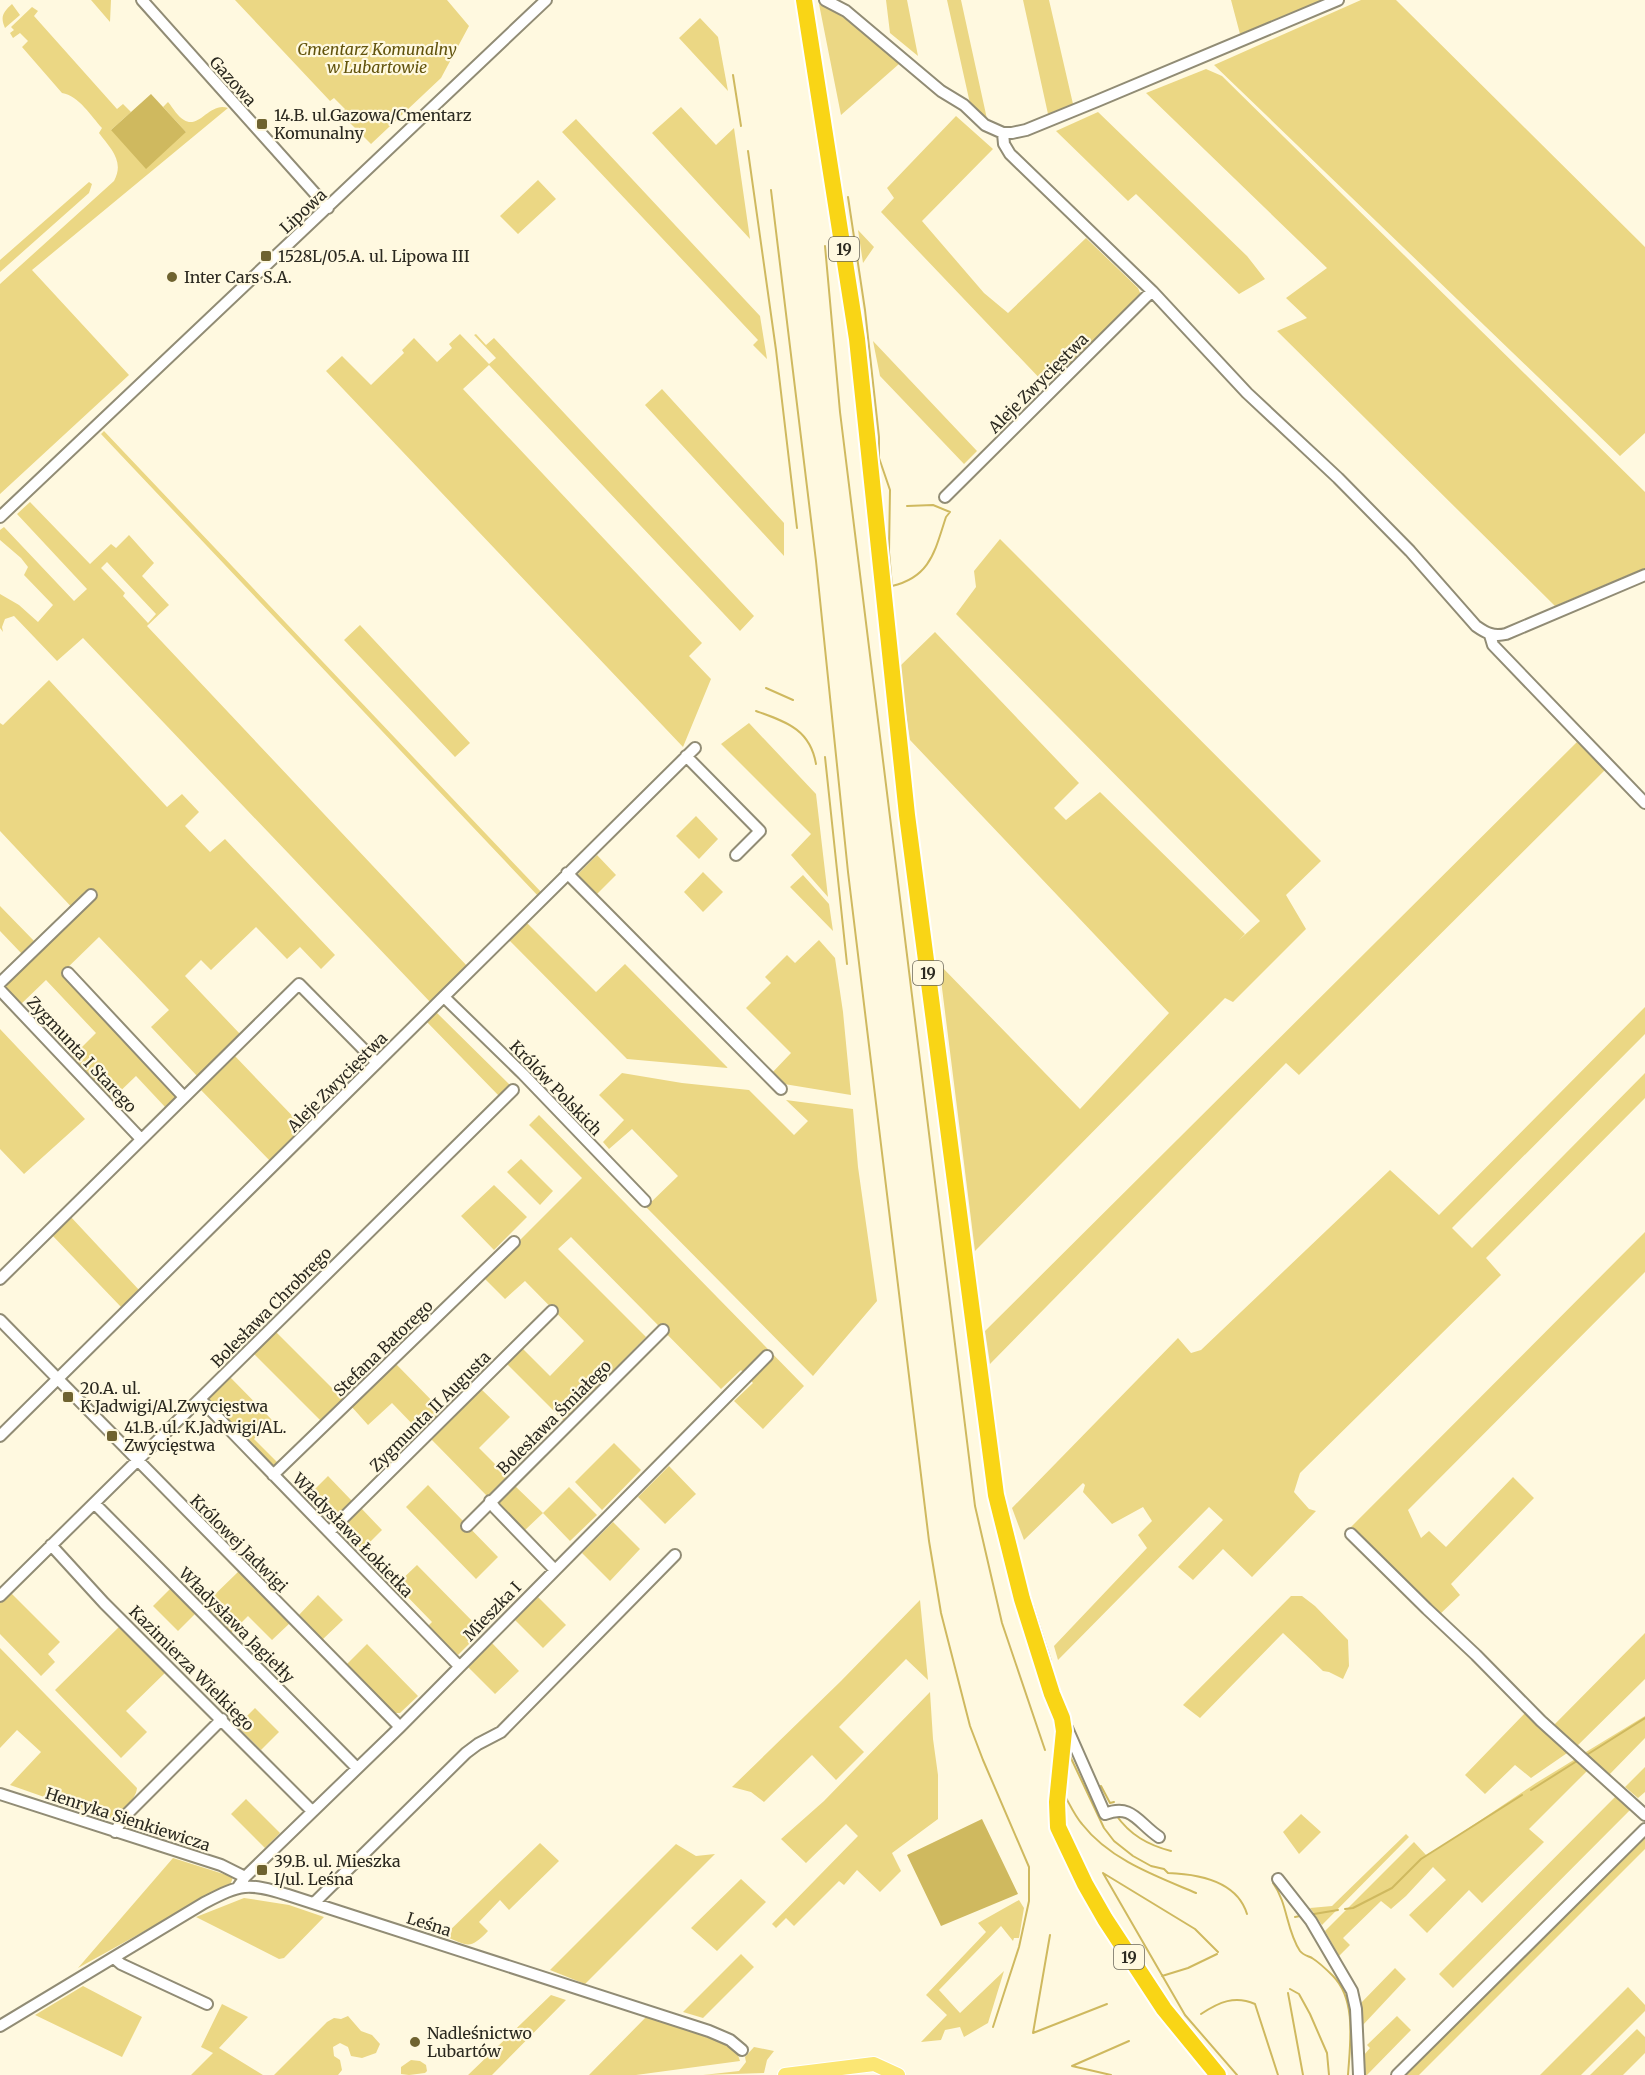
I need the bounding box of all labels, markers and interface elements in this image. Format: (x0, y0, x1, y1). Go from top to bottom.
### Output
park label: Cmentarz Komunalny w Lubartowie (297, 39, 457, 77)
street label: Gazowa (205, 52, 261, 110)
place label: 14.B. ul.Gazowa/Cmentarz Komunalny (274, 105, 472, 143)
marker: 14.B. ul.Gazowa/Cmentarz Komunalny (255, 117, 269, 131)
street label: Lipowa (276, 184, 331, 238)
road number: 19 (829, 237, 859, 261)
place label: 1528L/05.A. ul. Lipowa III (278, 246, 470, 266)
marker: 1528L/05.A. ul. Lipowa III (259, 249, 273, 263)
place label: Inter Cars S.A. (184, 267, 292, 287)
marker: Inter Cars S.A. (165, 270, 179, 284)
street label: Aleje Zwycięstwa (983, 329, 1092, 438)
road number: 19 (913, 961, 943, 985)
street label: Zygmunta I Starego (23, 992, 141, 1116)
street label: Aleje Zwycięstwa (282, 1028, 391, 1137)
street label: Królów Polskich (506, 1036, 607, 1140)
street label: Bolesława Chrobrego (207, 1243, 335, 1371)
street label: Stefana Batorego (329, 1296, 437, 1400)
street label: Zygmunta II Augusta (366, 1346, 495, 1475)
street label: Bolesława Śmiałego (493, 1356, 615, 1478)
place label: 20.A. ul. K.Jadwigi/Al.Zwycięstwa (80, 1378, 269, 1416)
marker: 20.A. ul. K.Jadwigi/Al.Zwycięstwa (61, 1390, 75, 1404)
place label: 41.B. ul. K.Jadwigi/AL. Zwycięstwa (124, 1417, 287, 1455)
marker: 41.B. ul. K.Jadwigi/AL. Zwycięstwa (105, 1429, 119, 1443)
street label: Władysława Łokietka (288, 1468, 418, 1602)
street label: Królowej Jadwigi (186, 1490, 292, 1596)
street label: Władysława Jagiełły (174, 1562, 299, 1687)
street label: Mieszka I (459, 1577, 525, 1645)
street label: Kazimierza Wielkiego (125, 1601, 259, 1735)
street label: Henryka Sienkiewicza (43, 1783, 213, 1855)
place label: 39.B. ul. Mieszka I/ul. Leśna (274, 1851, 401, 1889)
marker: 39.B. ul. Mieszka I/ul. Leśna (255, 1863, 269, 1877)
street label: Leśna (404, 1907, 454, 1941)
road number: 19 (1114, 1945, 1144, 1969)
place label: Nadleśnictwo Lubartów (427, 2023, 532, 2061)
marker: Nadleśnictwo Lubartów (408, 2035, 422, 2049)

